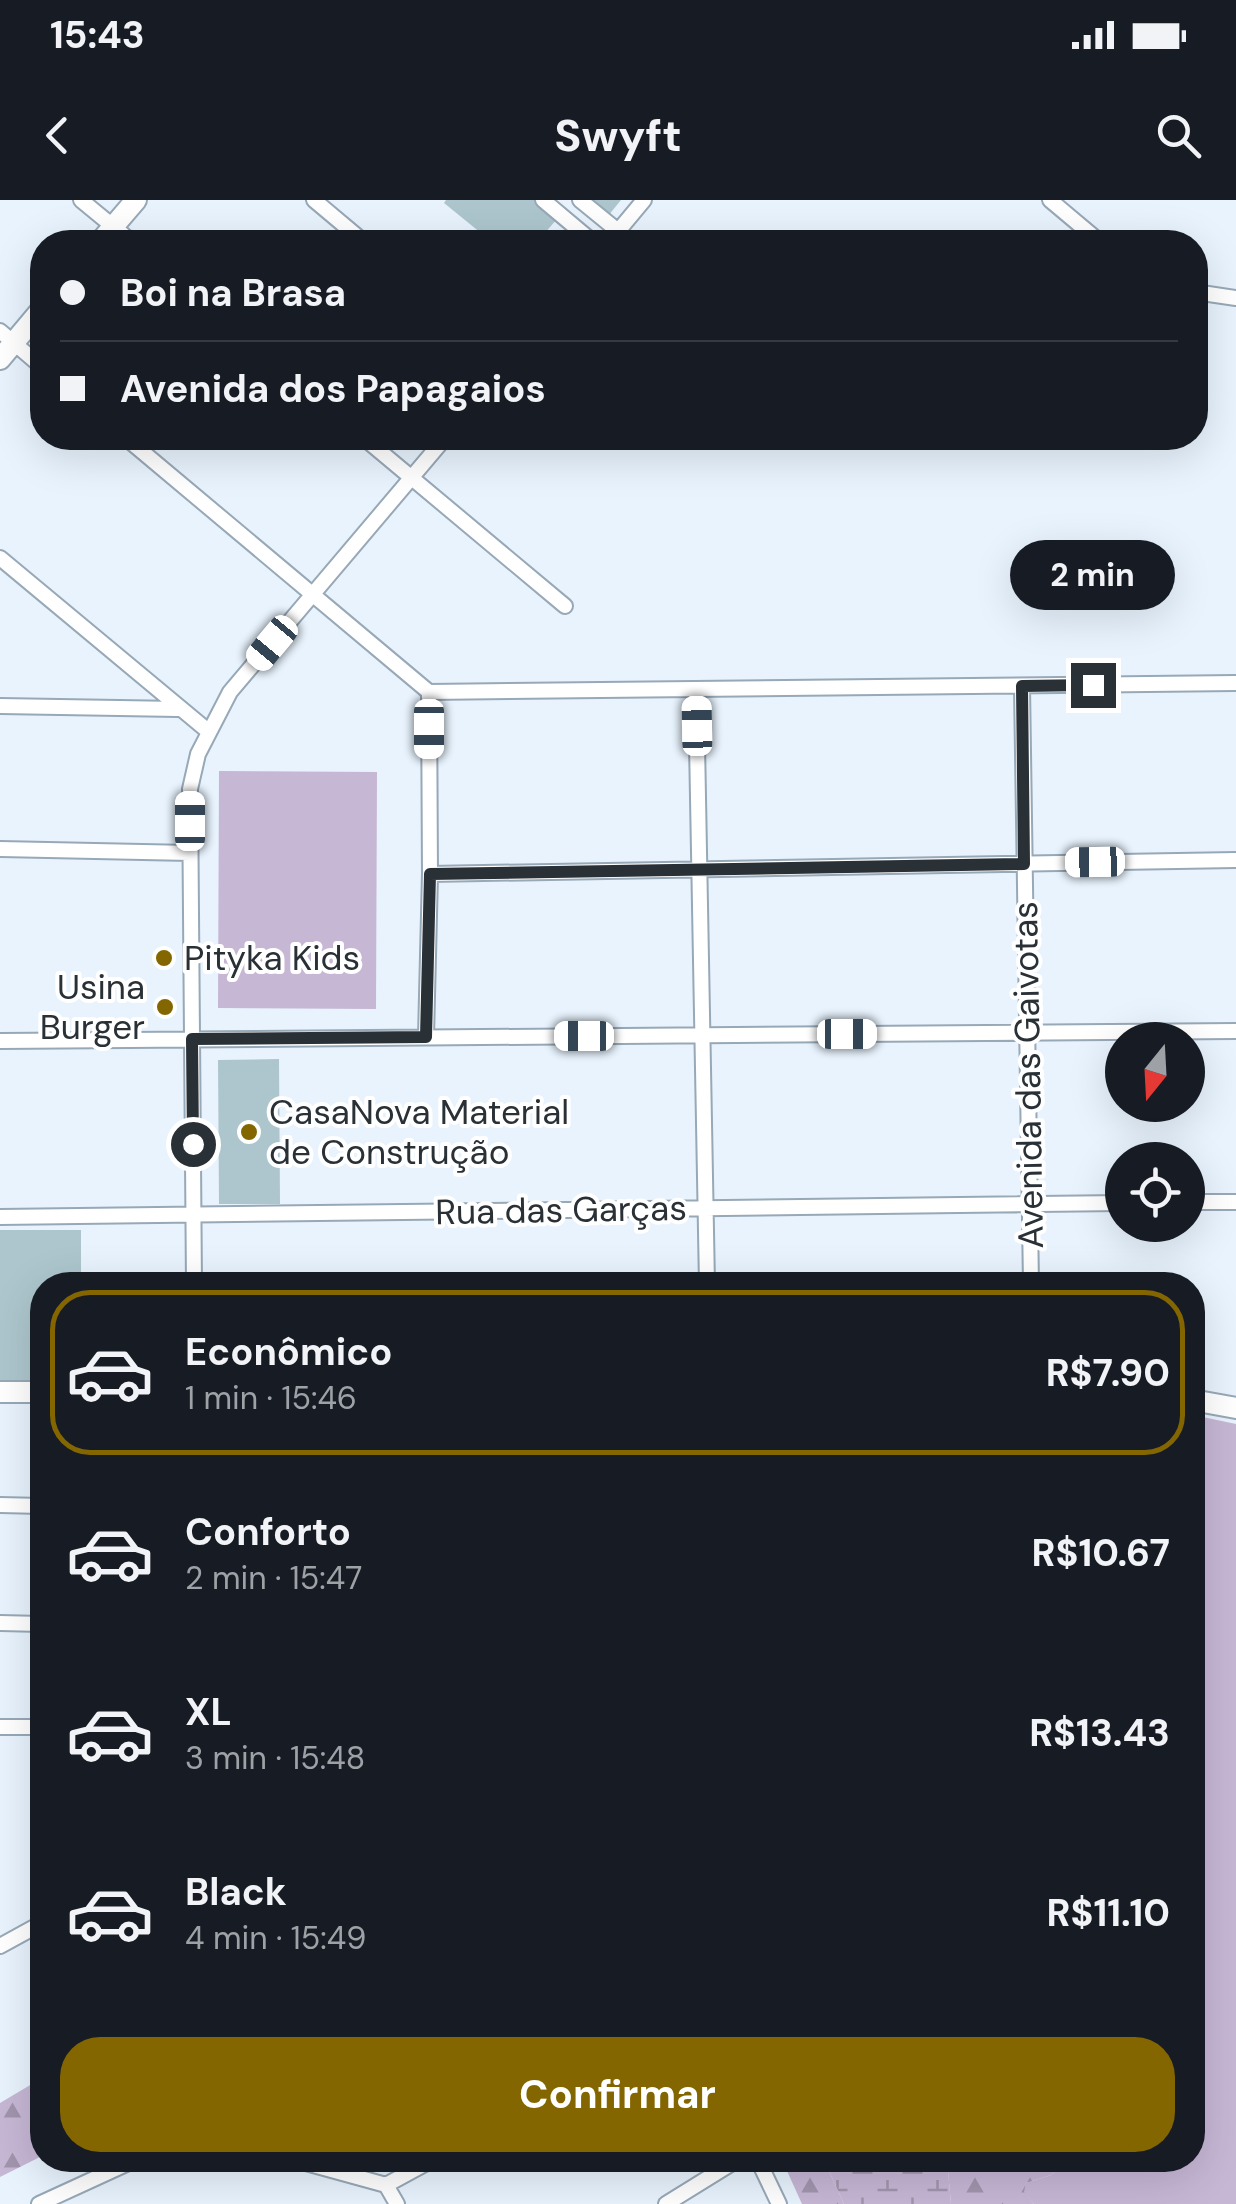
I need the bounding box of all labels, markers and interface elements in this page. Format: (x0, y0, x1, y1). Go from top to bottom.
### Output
text: 15:43 (50, 10, 145, 60)
text: Swyft (554, 106, 682, 165)
icon: back (30, 108, 85, 163)
icon: search (1151, 108, 1206, 163)
text: Boi na Brasa (120, 268, 346, 318)
text: Avenida dos Papagaios (120, 364, 546, 414)
callout: 2 min (1010, 540, 1176, 610)
text: 2 min (1050, 554, 1135, 596)
car (241, 610, 303, 676)
route end (1071, 663, 1116, 708)
car (681, 696, 713, 756)
car (414, 699, 444, 759)
car (175, 791, 205, 851)
car (1065, 846, 1125, 878)
street label: Avenida das Gaivotas (1002, 901, 1054, 1249)
place label: Pityka Kids (184, 935, 360, 981)
marker: Pityka Kids (153, 947, 175, 969)
place label: Usina Burger (40, 964, 145, 1050)
marker: Usina Burger (154, 996, 176, 1018)
car (817, 1019, 877, 1049)
car (554, 1021, 614, 1051)
north arrow (1105, 1022, 1205, 1122)
map controls (1105, 1022, 1205, 1242)
place label: CasaNova Material de Construção (269, 1089, 569, 1175)
marker: CasaNova Material de Construção (238, 1121, 260, 1143)
route start (171, 1122, 216, 1167)
button: locate (1105, 1142, 1205, 1242)
street label: Rua das Garças (435, 1185, 687, 1235)
text: Econômico (185, 1327, 392, 1377)
icon: car (65, 1328, 155, 1418)
text: R$7.90 (1046, 1348, 1170, 1398)
text: 1 min · 15:46 (185, 1377, 357, 1419)
text: Conforto (185, 1507, 351, 1557)
icon: car (65, 1508, 155, 1598)
text: R$10.67 (1031, 1528, 1170, 1578)
text: 2 min · 15:47 (185, 1557, 362, 1599)
text: XL (185, 1687, 232, 1737)
icon: car (65, 1688, 155, 1778)
text: R$13.43 (1029, 1708, 1170, 1758)
text: 3 min · 15:48 (185, 1737, 365, 1779)
text: Black (185, 1867, 287, 1917)
icon: car (65, 1868, 155, 1958)
text: R$11.10 (1046, 1888, 1170, 1938)
text: 4 min · 15:49 (185, 1917, 366, 1959)
button: Confirmar (60, 2037, 1175, 2152)

